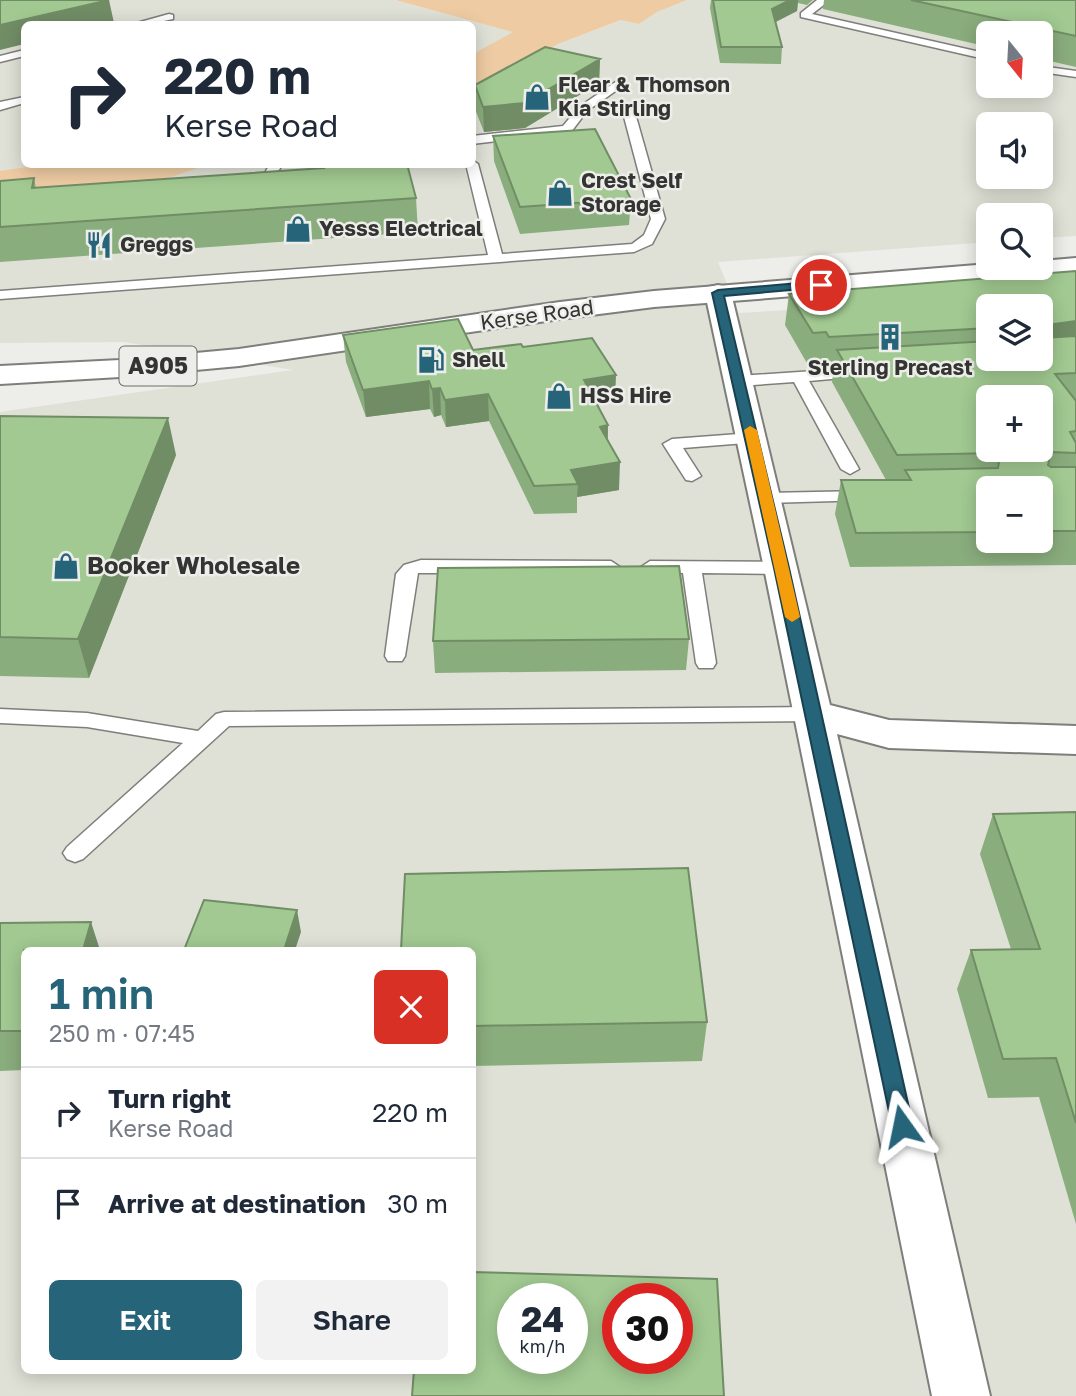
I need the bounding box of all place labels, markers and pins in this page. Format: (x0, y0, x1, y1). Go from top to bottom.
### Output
place label: Flear & Thomson Kia Stirling (558, 71, 730, 121)
shop icon: Flear & Thomson Kia Stirling (522, 82, 552, 112)
place label: Crest Self Storage (581, 167, 683, 217)
shop icon: Crest Self Storage (545, 178, 575, 208)
shop icon: Yesss Electrical (283, 214, 313, 244)
place label: Yesss Electrical (319, 215, 483, 241)
restaurant icon: Greggs (84, 230, 114, 260)
place label: Greggs (120, 231, 194, 257)
pin (791, 255, 851, 315)
building icon: Sterling Precast (875, 322, 905, 352)
fuel station icon: Shell (416, 345, 446, 375)
place label: Shell (452, 346, 505, 372)
place label: Sterling Precast (807, 354, 973, 380)
shop icon: HSS Hire (544, 381, 574, 411)
place label: HSS Hire (580, 382, 671, 408)
place label: Booker Wholesale (87, 550, 300, 579)
shop icon: Booker Wholesale (51, 551, 81, 581)

